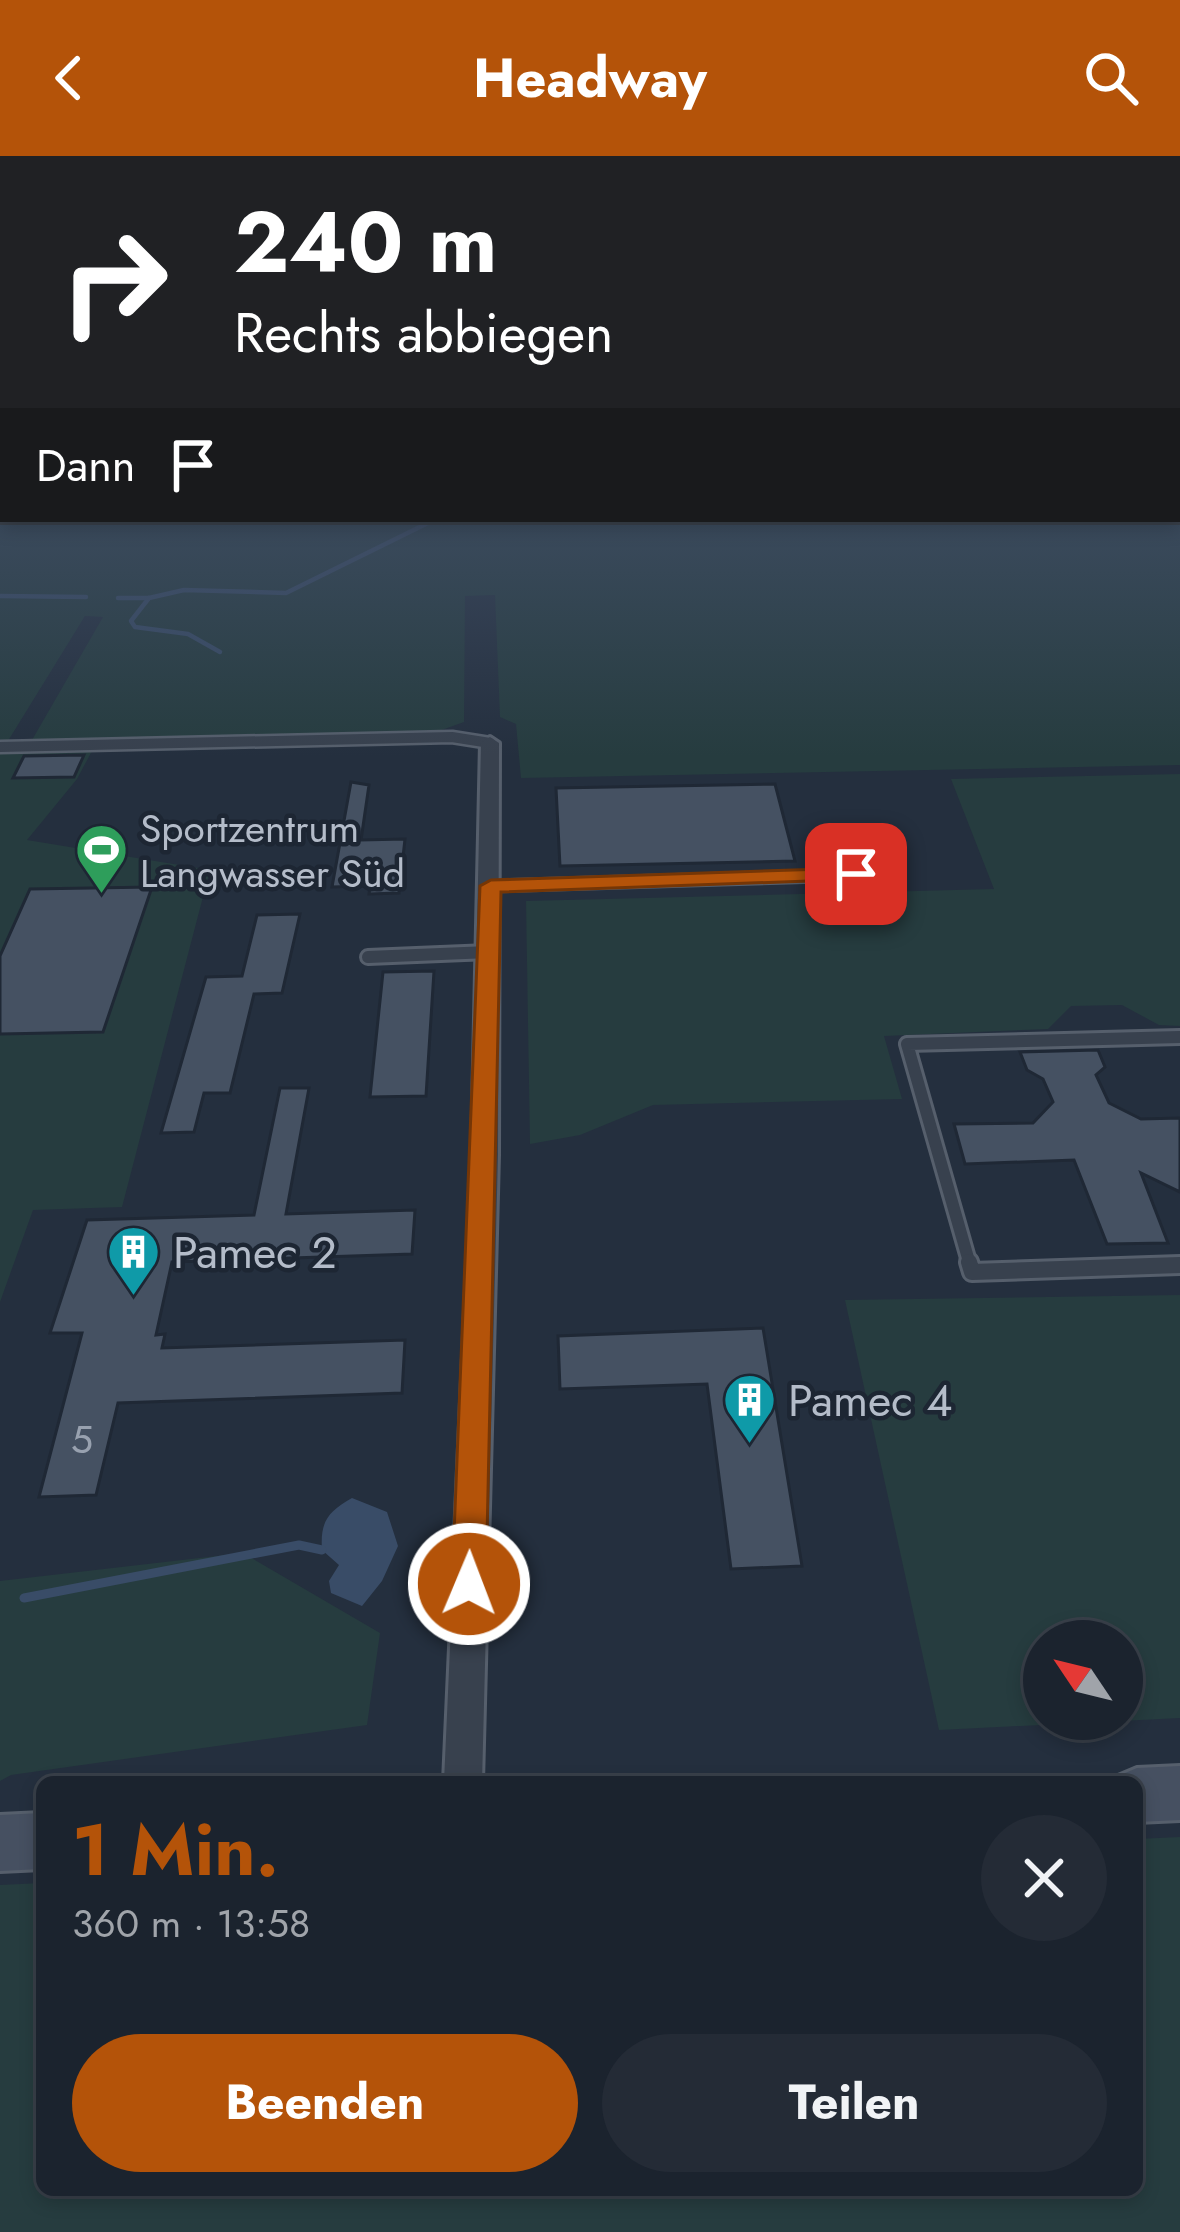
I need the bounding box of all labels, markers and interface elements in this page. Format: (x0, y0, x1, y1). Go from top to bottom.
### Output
text: Headway (473, 39, 707, 117)
icon: back (36, 45, 102, 111)
icon: search (1078, 45, 1144, 111)
text: 240 m (234, 182, 497, 304)
icon: right (36, 204, 192, 360)
text: Rechts abbiegen (234, 294, 613, 372)
icon: arrive (160, 432, 226, 498)
text: Dann (36, 433, 136, 498)
place label: Sportzentrum Langwasser Süd (140, 800, 405, 902)
sports icon: Sportzentrum Langwasser Süd (73, 822, 129, 896)
pin (805, 823, 907, 925)
icon: arrive (823, 841, 889, 907)
place label: Pamec 2 (173, 1220, 337, 1285)
building icon: Pamec 2 (106, 1224, 162, 1298)
place label: Pamec 4 (788, 1368, 952, 1433)
building icon: Pamec 4 (721, 1372, 777, 1446)
house number: 5 (71, 1411, 93, 1468)
position arrow (406, 1521, 532, 1647)
north arrow (1023, 1620, 1143, 1740)
map controls (1023, 1620, 1143, 1740)
text: 1 Min. (72, 1798, 279, 1902)
button: close (981, 1815, 1107, 1941)
text: 360 m · 13:58 (72, 1895, 310, 1952)
button: Beenden (72, 2034, 578, 2172)
button: Teilen (602, 2034, 1107, 2172)

